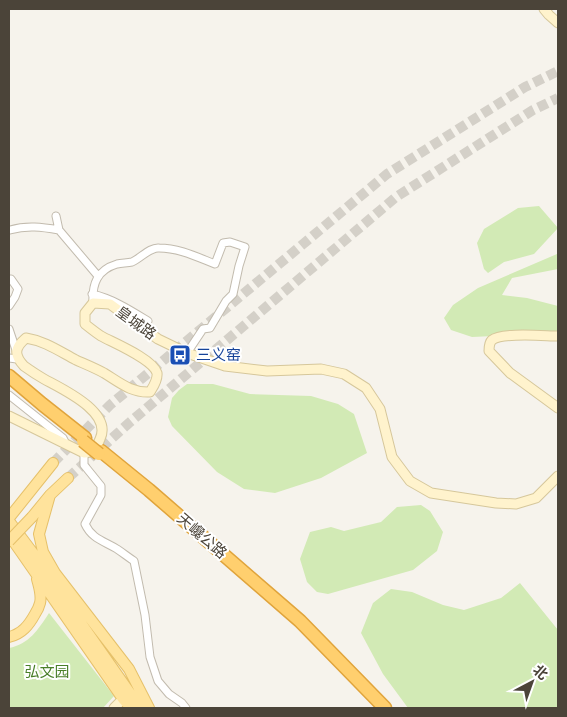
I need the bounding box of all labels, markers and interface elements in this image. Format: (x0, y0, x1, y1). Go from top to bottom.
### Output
street label: 皇城路 (113, 302, 160, 344)
bus stop icon: 三义窑 (168, 343, 192, 367)
place label: 三义窑 (196, 345, 241, 364)
street label: 天巉公路 (173, 509, 231, 562)
north arrow (507, 657, 557, 707)
text: 北 (529, 661, 552, 684)
park label: 弘文园 (24, 662, 70, 681)

